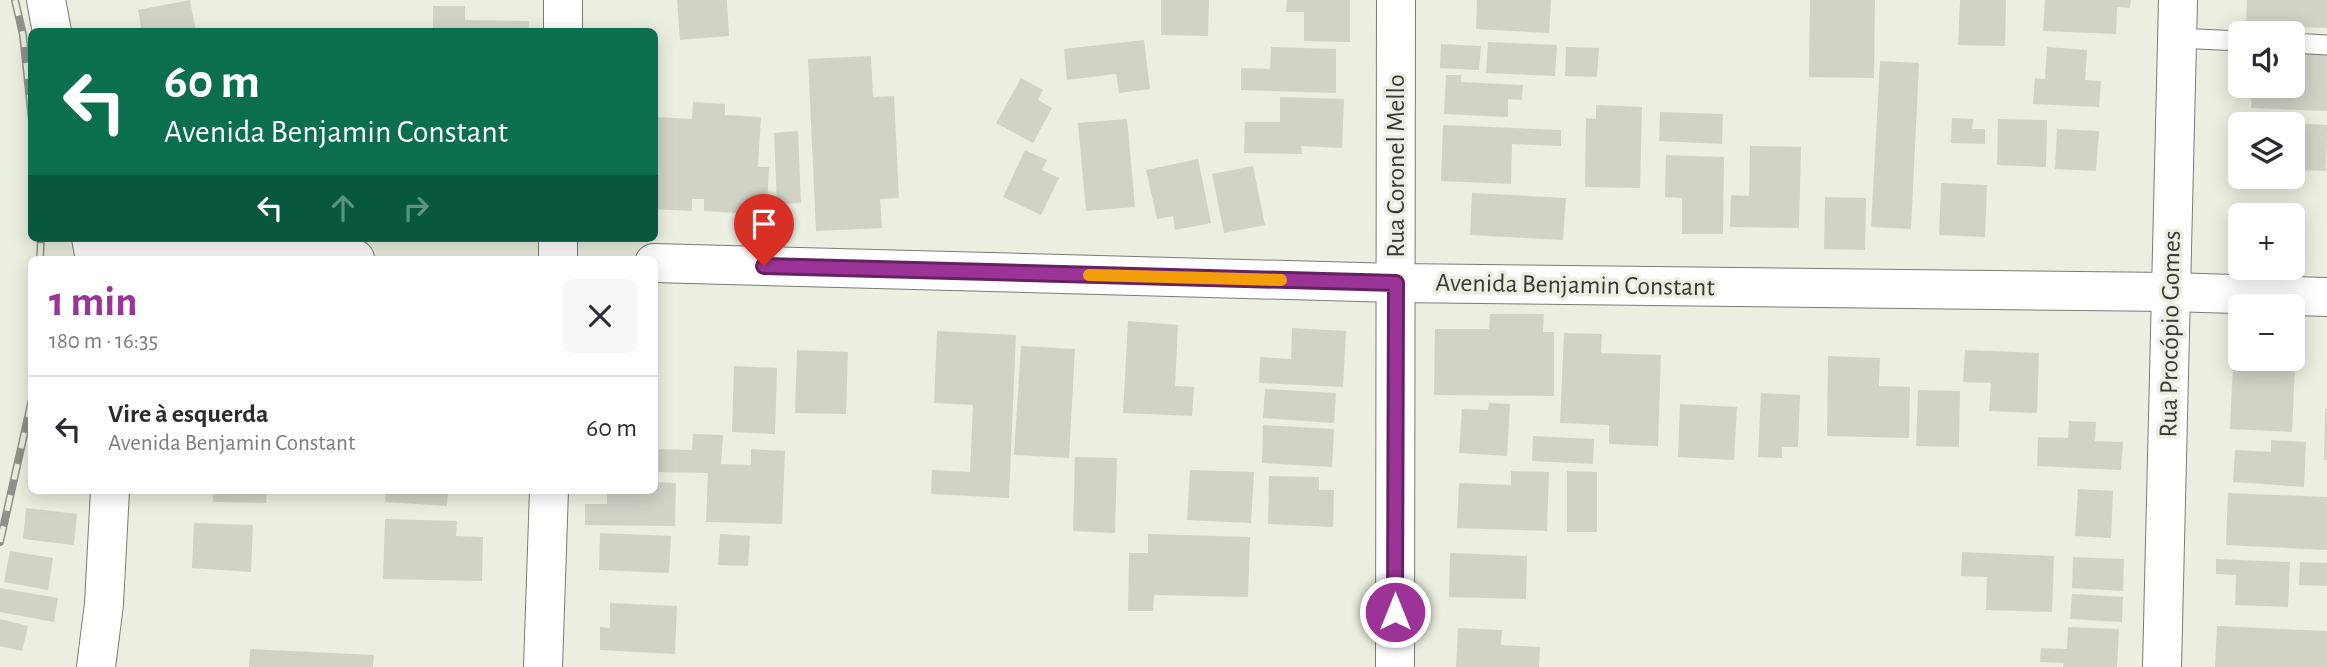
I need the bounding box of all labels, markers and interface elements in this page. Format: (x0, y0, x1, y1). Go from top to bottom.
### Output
map controls (2228, 21, 2305, 371)
button: sound (2228, 21, 2305, 98)
icon: left (49, 56, 140, 147)
text: 60 m (164, 58, 260, 107)
street label: Rua Coronel Mello (1383, 74, 1409, 258)
button: layers (2228, 112, 2305, 189)
text: Avenida Benjamin Constant (164, 116, 508, 148)
icon: left (251, 189, 289, 227)
icon: ahead (324, 189, 362, 227)
icon: right (397, 189, 435, 227)
pin (734, 194, 794, 266)
button: + (2228, 203, 2305, 280)
icon: arrive (745, 205, 783, 243)
street label: Rua Procópio Gomes (2155, 230, 2185, 438)
street label: Avenida Benjamin Constant (1435, 270, 1715, 300)
button: close (563, 279, 637, 353)
text: 1 min (49, 281, 138, 323)
button: − (2228, 294, 2305, 371)
text: 180 m · 16:35 (49, 330, 158, 353)
text: Vire à esquerda (108, 401, 269, 427)
icon: left (49, 410, 87, 448)
text: 60 m (586, 415, 637, 441)
text: Avenida Benjamin Constant (108, 432, 355, 455)
position arrow (1358, 575, 1432, 649)

